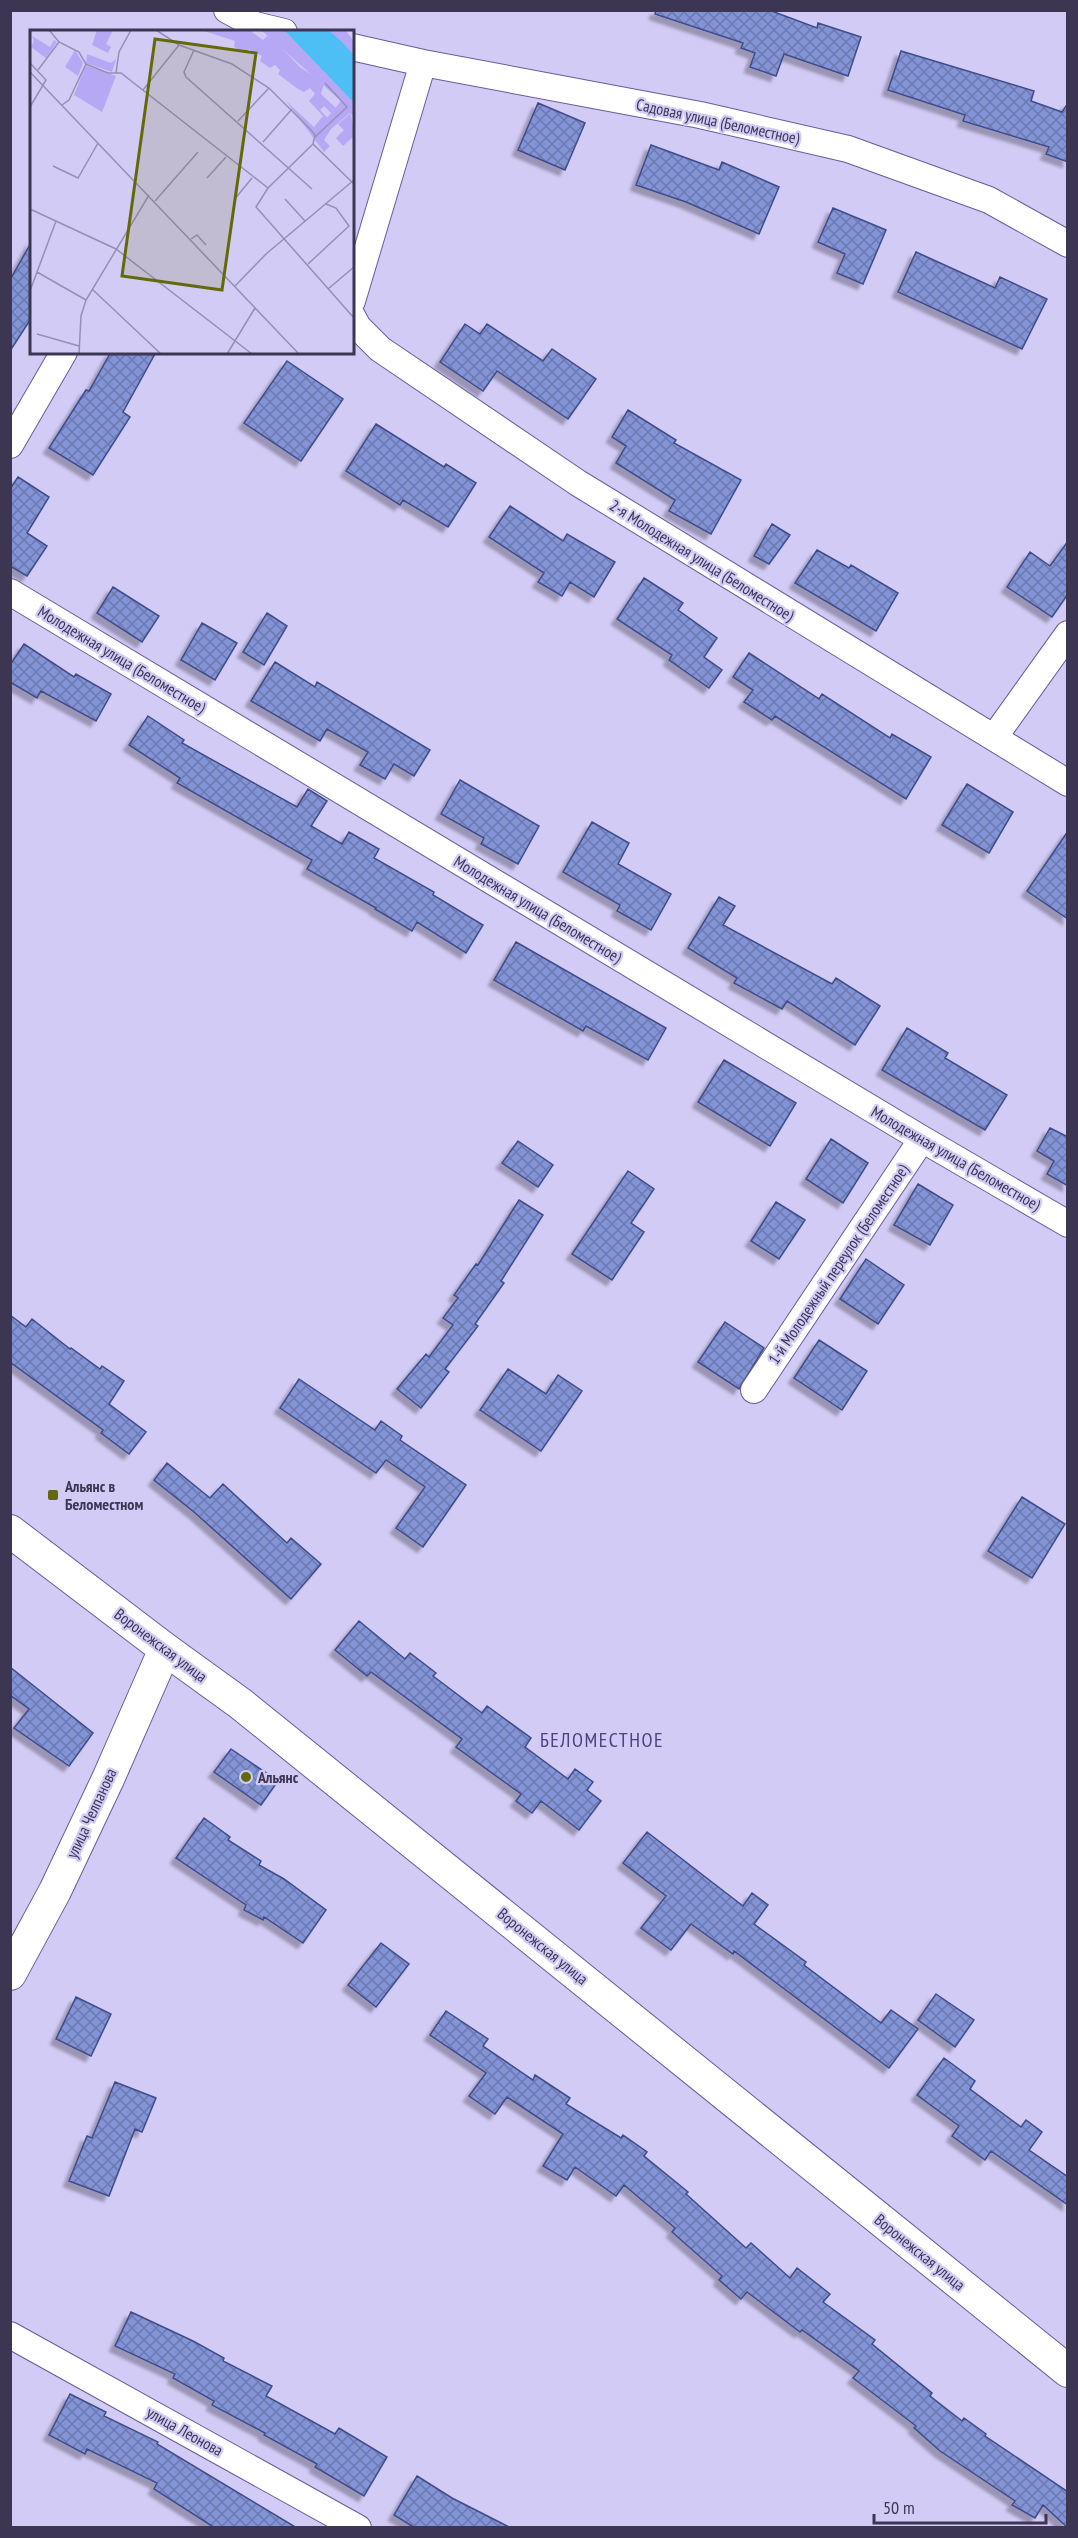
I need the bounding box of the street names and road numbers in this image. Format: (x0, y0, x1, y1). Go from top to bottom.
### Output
street label: Садовая улица (Беломестное) (634, 94, 802, 148)
street label: 2-я Молодежная улица (Беломестное) (606, 495, 798, 625)
street label: Молодежная улица (Беломестное) (35, 601, 210, 717)
street label: Молодежная улица (Беломестное) (451, 851, 626, 967)
street label: Молодежная улица (Беломестное) (868, 1101, 1044, 1215)
street label: 1-й Молодежный переулок (Беломестное) (763, 1160, 913, 1368)
street label: Воронежская улица (111, 1604, 211, 1686)
street label: улица Челпанова (61, 1765, 121, 1861)
street label: Воронежская улица (494, 1903, 592, 1989)
street label: Воронежская улица (871, 2209, 969, 2295)
street label: улица Леонова (143, 2402, 227, 2460)

